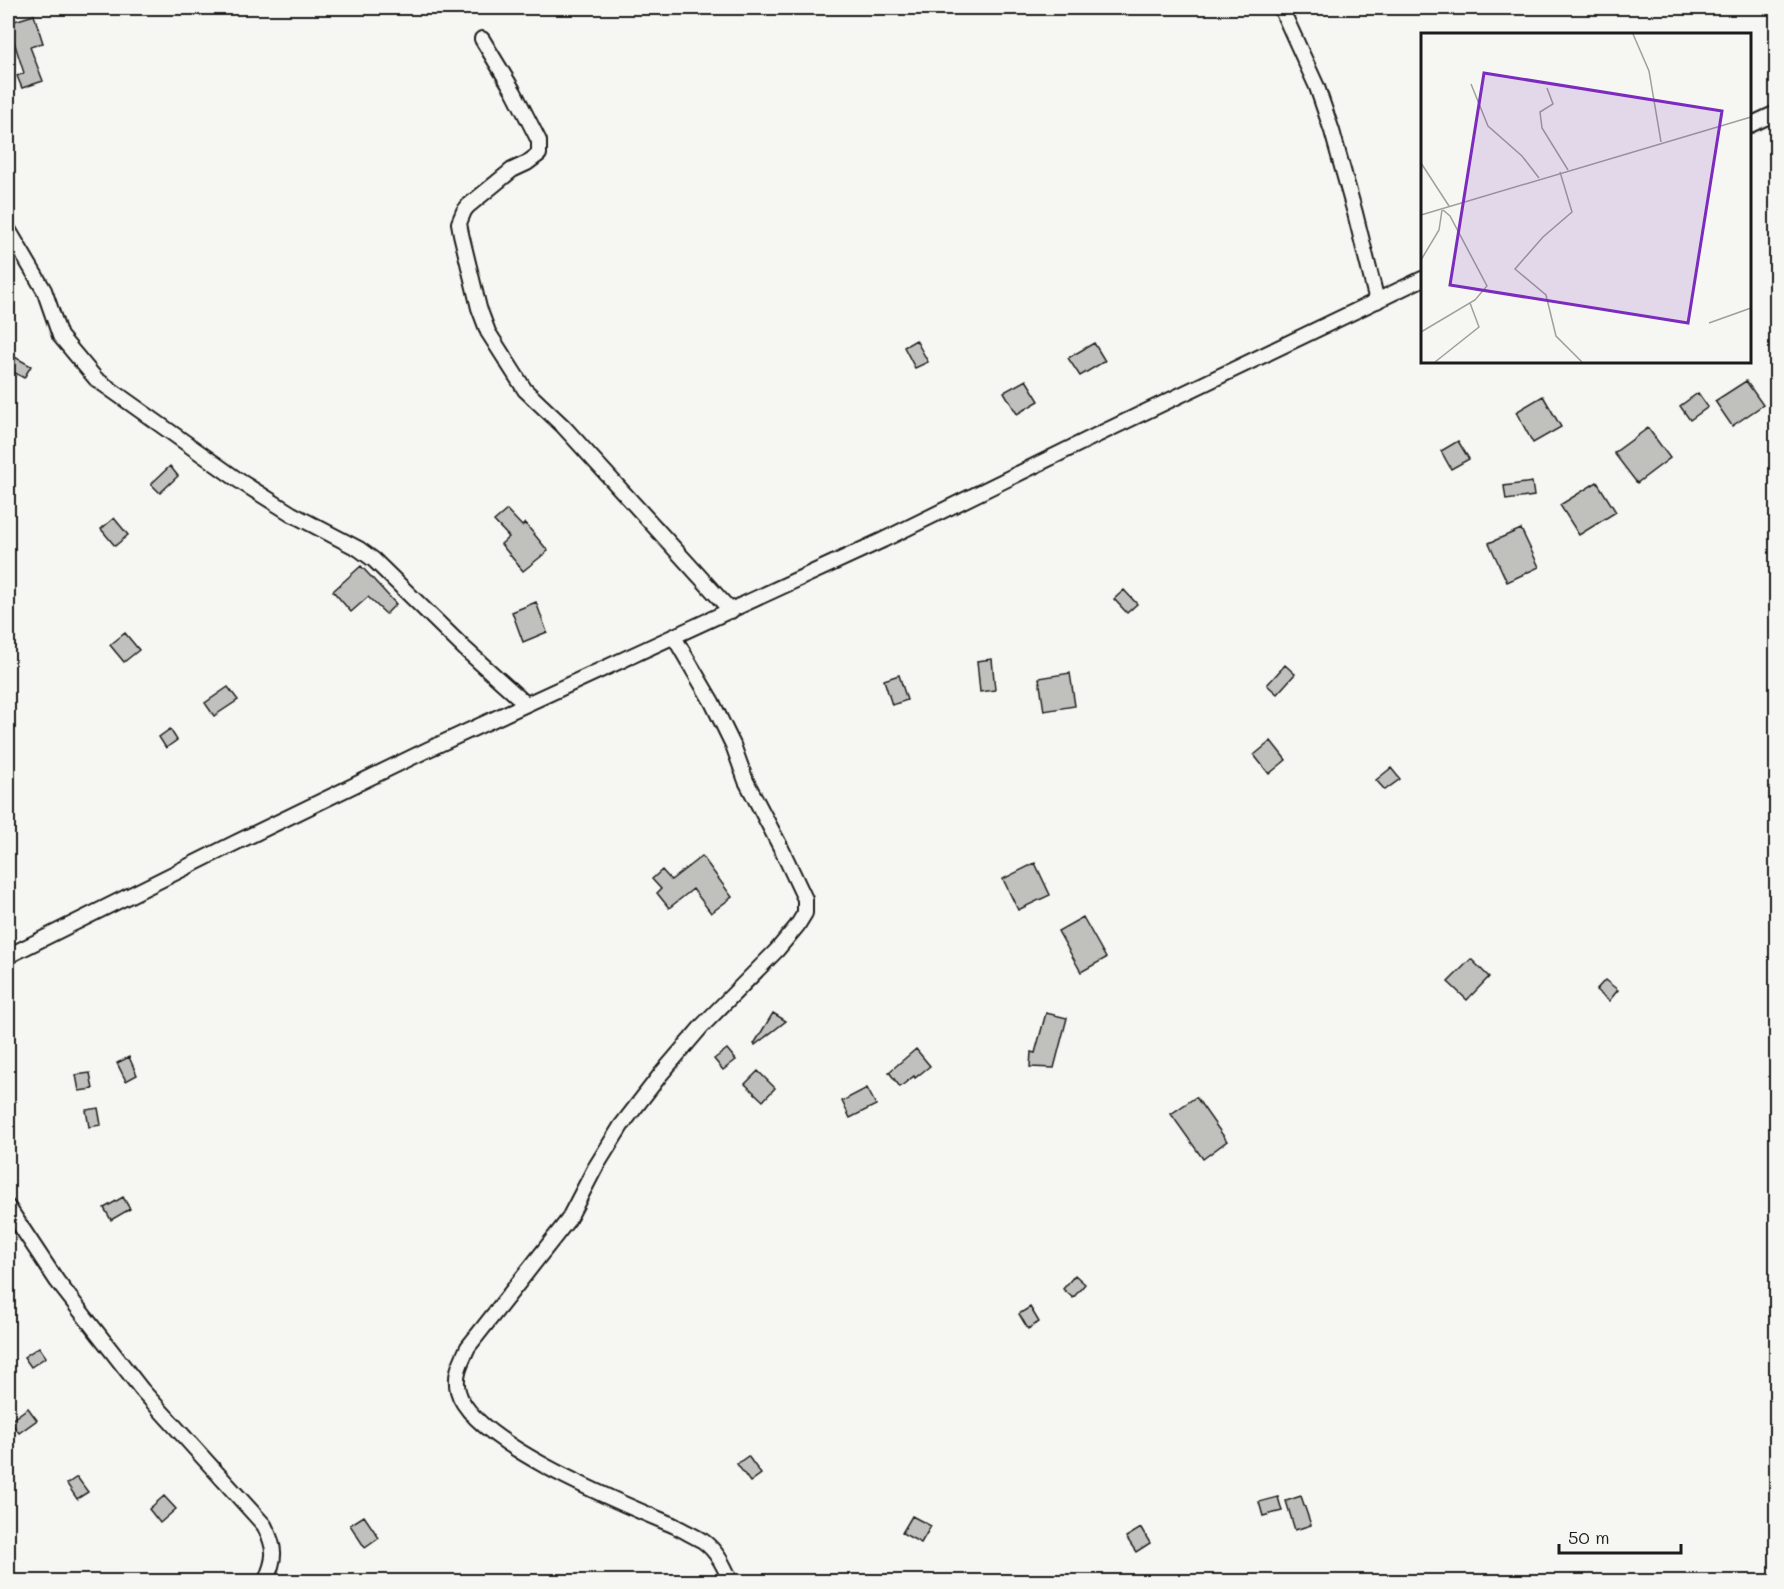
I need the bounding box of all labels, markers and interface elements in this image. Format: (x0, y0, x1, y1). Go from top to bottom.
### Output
inset map (1421, 33, 1751, 363)
scale bar (1559, 1517, 1680, 1555)
text: 50 m (1568, 1525, 1610, 1549)

